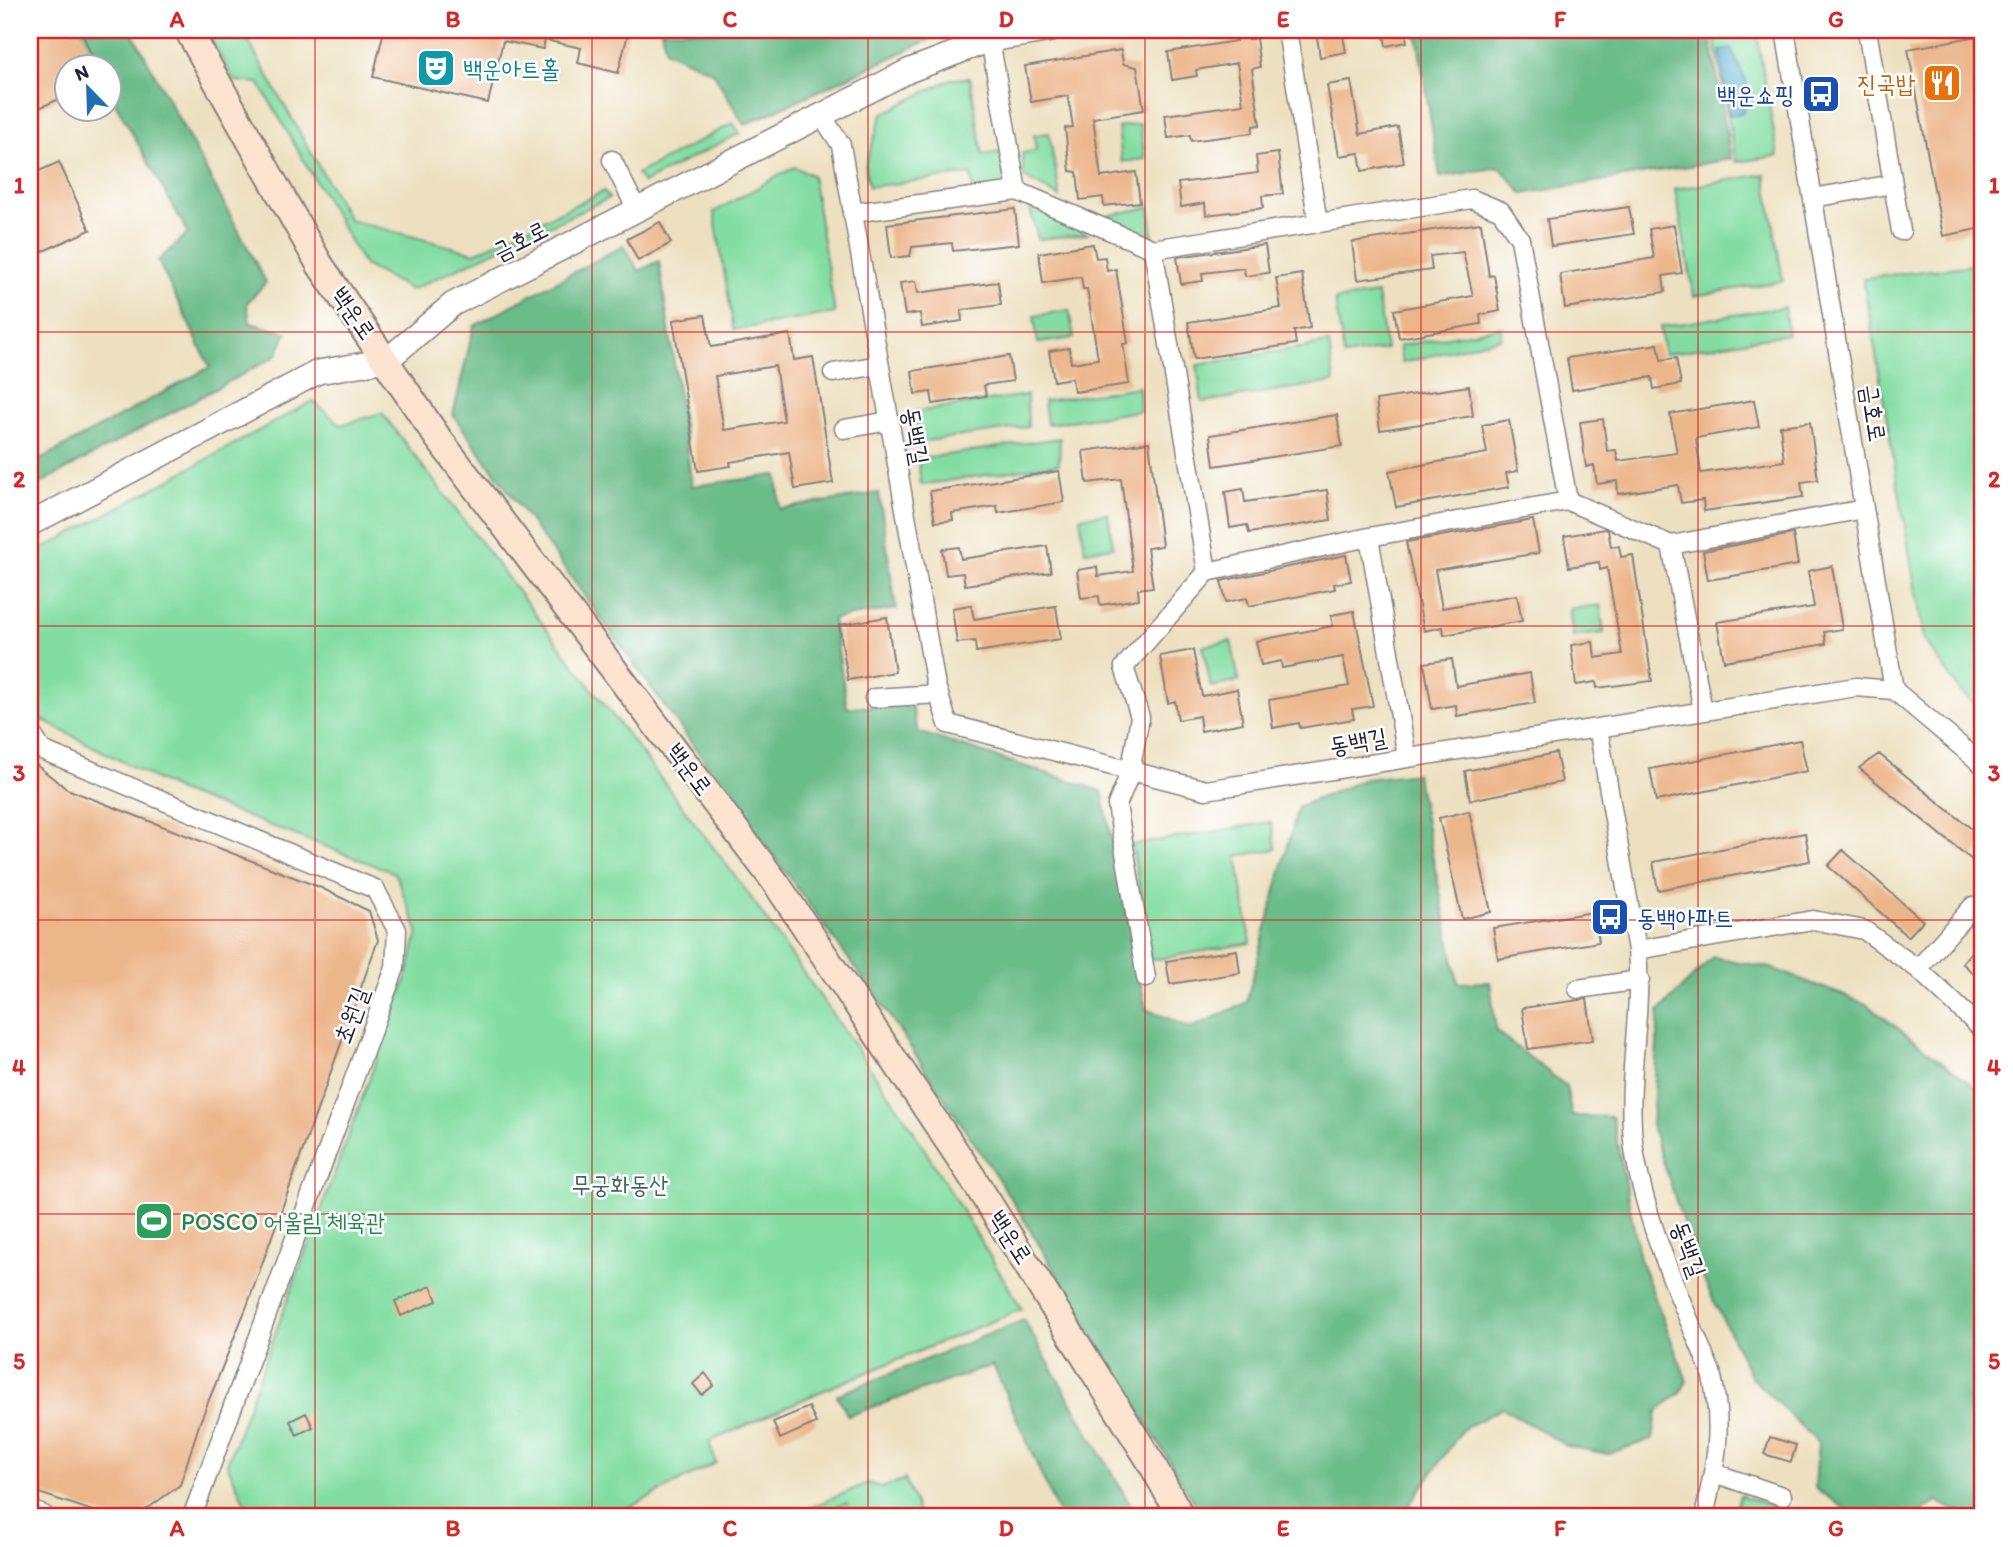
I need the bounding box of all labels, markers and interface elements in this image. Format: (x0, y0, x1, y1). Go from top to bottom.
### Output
text: A (169, 5, 185, 33)
text: B (446, 5, 461, 33)
text: C (723, 5, 738, 33)
text: D (998, 5, 1014, 33)
text: E (1277, 5, 1290, 33)
text: F (1554, 5, 1567, 33)
text: G (1828, 5, 1844, 33)
theatre icon: 백운아트홀 (415, 47, 457, 89)
north arrow (52, 52, 122, 122)
place label: 백운아트홀 (463, 54, 560, 83)
text: N (71, 60, 92, 86)
restaurant icon: 진국밥 (1921, 62, 1963, 104)
place label: 진국밥 (1857, 69, 1916, 98)
bus stop icon: 백운쇼핑 (1800, 73, 1842, 115)
place label: 백운쇼핑 (1717, 80, 1794, 109)
text: 1 (14, 171, 25, 199)
text: 1 (1989, 171, 2000, 199)
street label: 금호로 (488, 214, 552, 266)
street label: 백운로 (326, 281, 382, 345)
street label: 금호로 (1855, 382, 1893, 444)
street label: 동백길 (897, 405, 935, 467)
text: 2 (13, 465, 26, 493)
text: 2 (1988, 465, 2001, 493)
street label: 동백길 (1327, 722, 1389, 760)
street label: 백운로 (661, 737, 719, 801)
text: 3 (13, 759, 26, 787)
text: 3 (1988, 759, 2001, 787)
bus stop icon: 동백아파트 (1589, 896, 1631, 938)
place label: 동백아파트 (1637, 903, 1734, 932)
street label: 초원길 (327, 983, 375, 1047)
text: 4 (12, 1053, 26, 1081)
text: 4 (1987, 1053, 2001, 1081)
park label: 무궁화동산 (572, 1170, 668, 1199)
sports icon: POSCO 어울림 체육관 (133, 1200, 175, 1242)
street label: 백운로 (983, 1205, 1039, 1269)
place label: POSCO 어울림 체육관 (181, 1207, 385, 1236)
street label: 동백길 (1665, 1217, 1713, 1281)
text: 5 (13, 1347, 25, 1375)
text: 5 (1988, 1347, 2000, 1375)
text: A (169, 1514, 185, 1542)
text: B (446, 1514, 461, 1542)
text: C (723, 1514, 738, 1542)
text: D (998, 1514, 1014, 1542)
text: E (1277, 1514, 1290, 1542)
text: F (1554, 1514, 1567, 1542)
text: G (1828, 1514, 1844, 1542)

